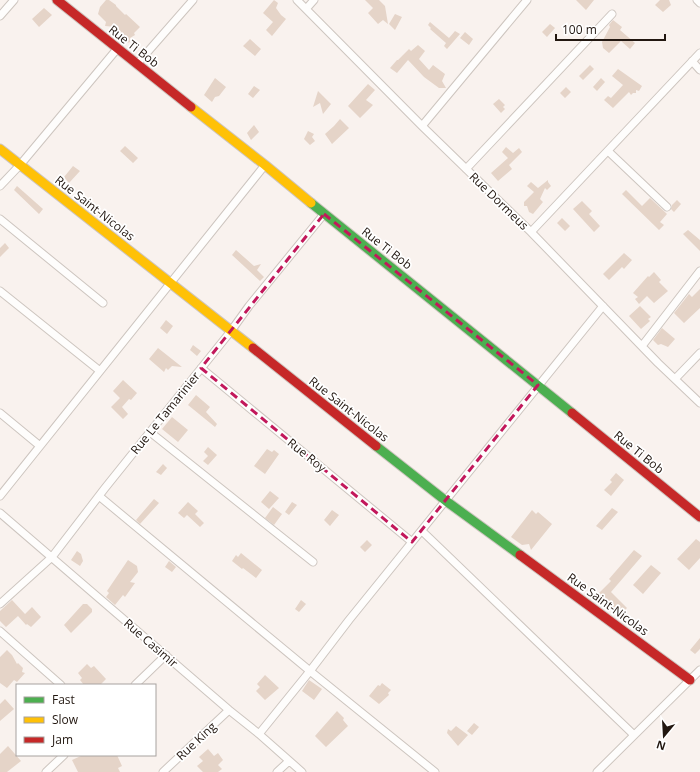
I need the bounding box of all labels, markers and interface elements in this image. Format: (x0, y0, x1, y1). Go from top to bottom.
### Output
scale bar (556, 16, 665, 42)
street label: Rue Ti Bob (105, 21, 163, 71)
text: 100 m (562, 21, 597, 38)
street label: Rue Dormeus (466, 168, 533, 234)
street label: Rue Saint-Nicolas (52, 171, 139, 245)
street label: Rue Ti Bob (358, 223, 416, 273)
street label: Rue Le Tamarinier (126, 368, 204, 458)
street label: Rue Saint-Nicolas (306, 372, 393, 446)
street label: Rue Ti Bob (610, 427, 668, 477)
street label: Rue Roy (284, 434, 331, 476)
street label: Rue Saint-Nicolas (564, 569, 652, 640)
street label: Rue Casimir (120, 615, 182, 671)
legend (16, 684, 156, 756)
text: Fast (52, 691, 75, 708)
text: Slow (52, 711, 79, 728)
north arrow (644, 716, 684, 756)
street label: Rue King (172, 718, 220, 764)
text: Jam (51, 731, 73, 748)
text: N (654, 737, 667, 755)

